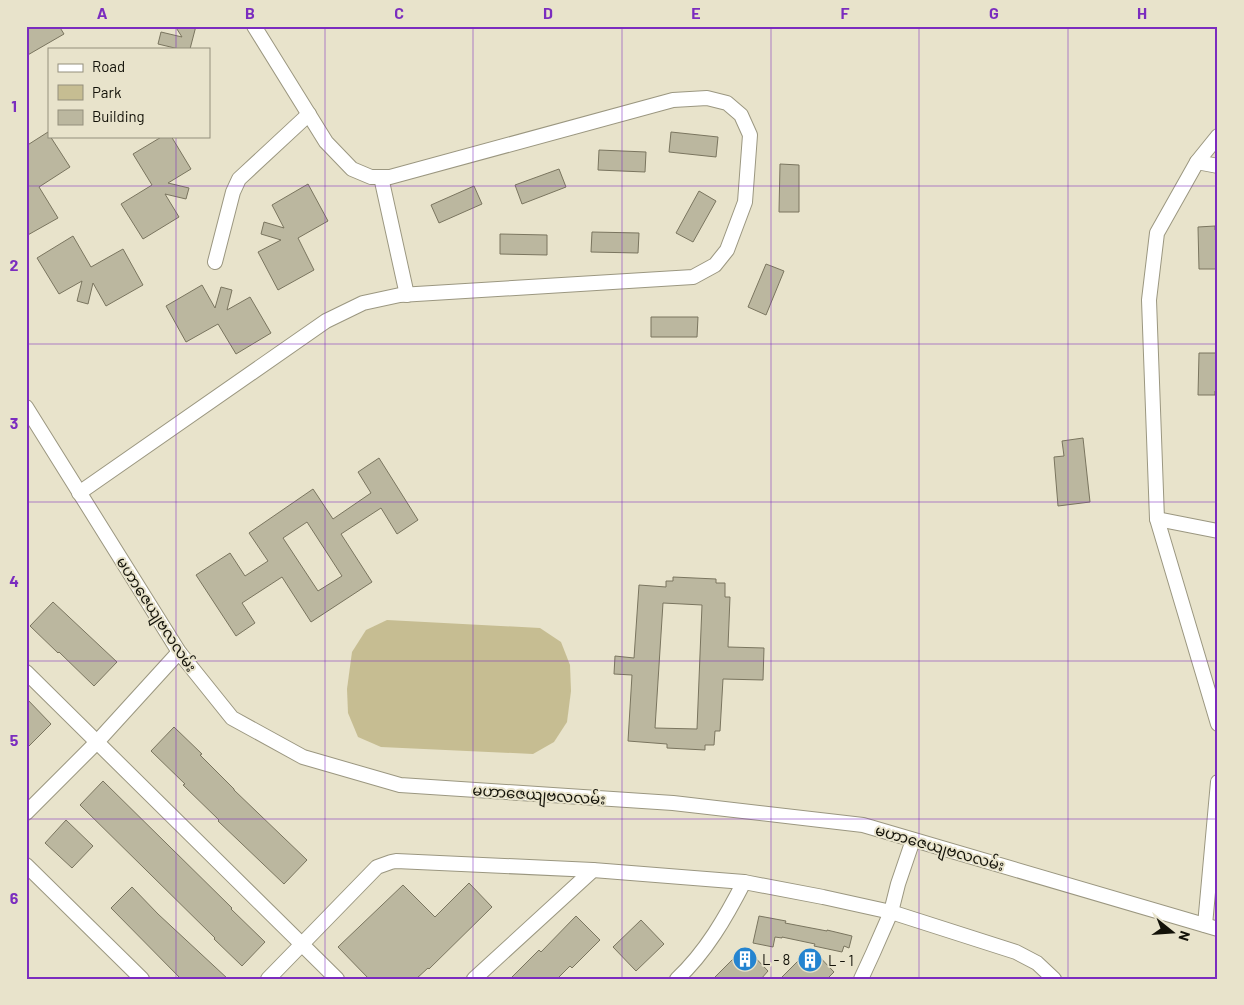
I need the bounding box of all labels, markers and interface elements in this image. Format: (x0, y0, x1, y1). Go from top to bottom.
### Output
text: A (97, 3, 108, 22)
text: B (245, 3, 255, 22)
text: C (394, 3, 404, 22)
text: D (543, 3, 553, 22)
text: E (691, 3, 701, 22)
text: F (841, 3, 850, 22)
text: G (989, 3, 999, 22)
text: H (1137, 3, 1147, 22)
legend (48, 48, 210, 138)
text: Road (92, 57, 125, 75)
text: Park (92, 83, 122, 101)
text: 1 (11, 96, 17, 115)
text: Building (92, 107, 145, 125)
text: 2 (10, 255, 19, 274)
text: 3 (10, 413, 18, 432)
street label: မဟာဇေယျဗလလမ်း (110, 553, 201, 677)
text: 4 (9, 571, 19, 590)
text: 5 (10, 730, 19, 749)
street label: မဟာဇေယျဗလလမ်း (472, 780, 606, 812)
street label: မဟာဇေယျဗလလမ်း (872, 820, 1007, 878)
text: 6 (10, 888, 19, 907)
north arrow (1146, 908, 1196, 958)
text: N (1175, 929, 1194, 943)
building icon: L - 8 (732, 946, 758, 972)
building icon: L - 1 (797, 947, 823, 973)
place label: L - 8 (762, 950, 790, 968)
place label: L - 1 (828, 951, 854, 969)

